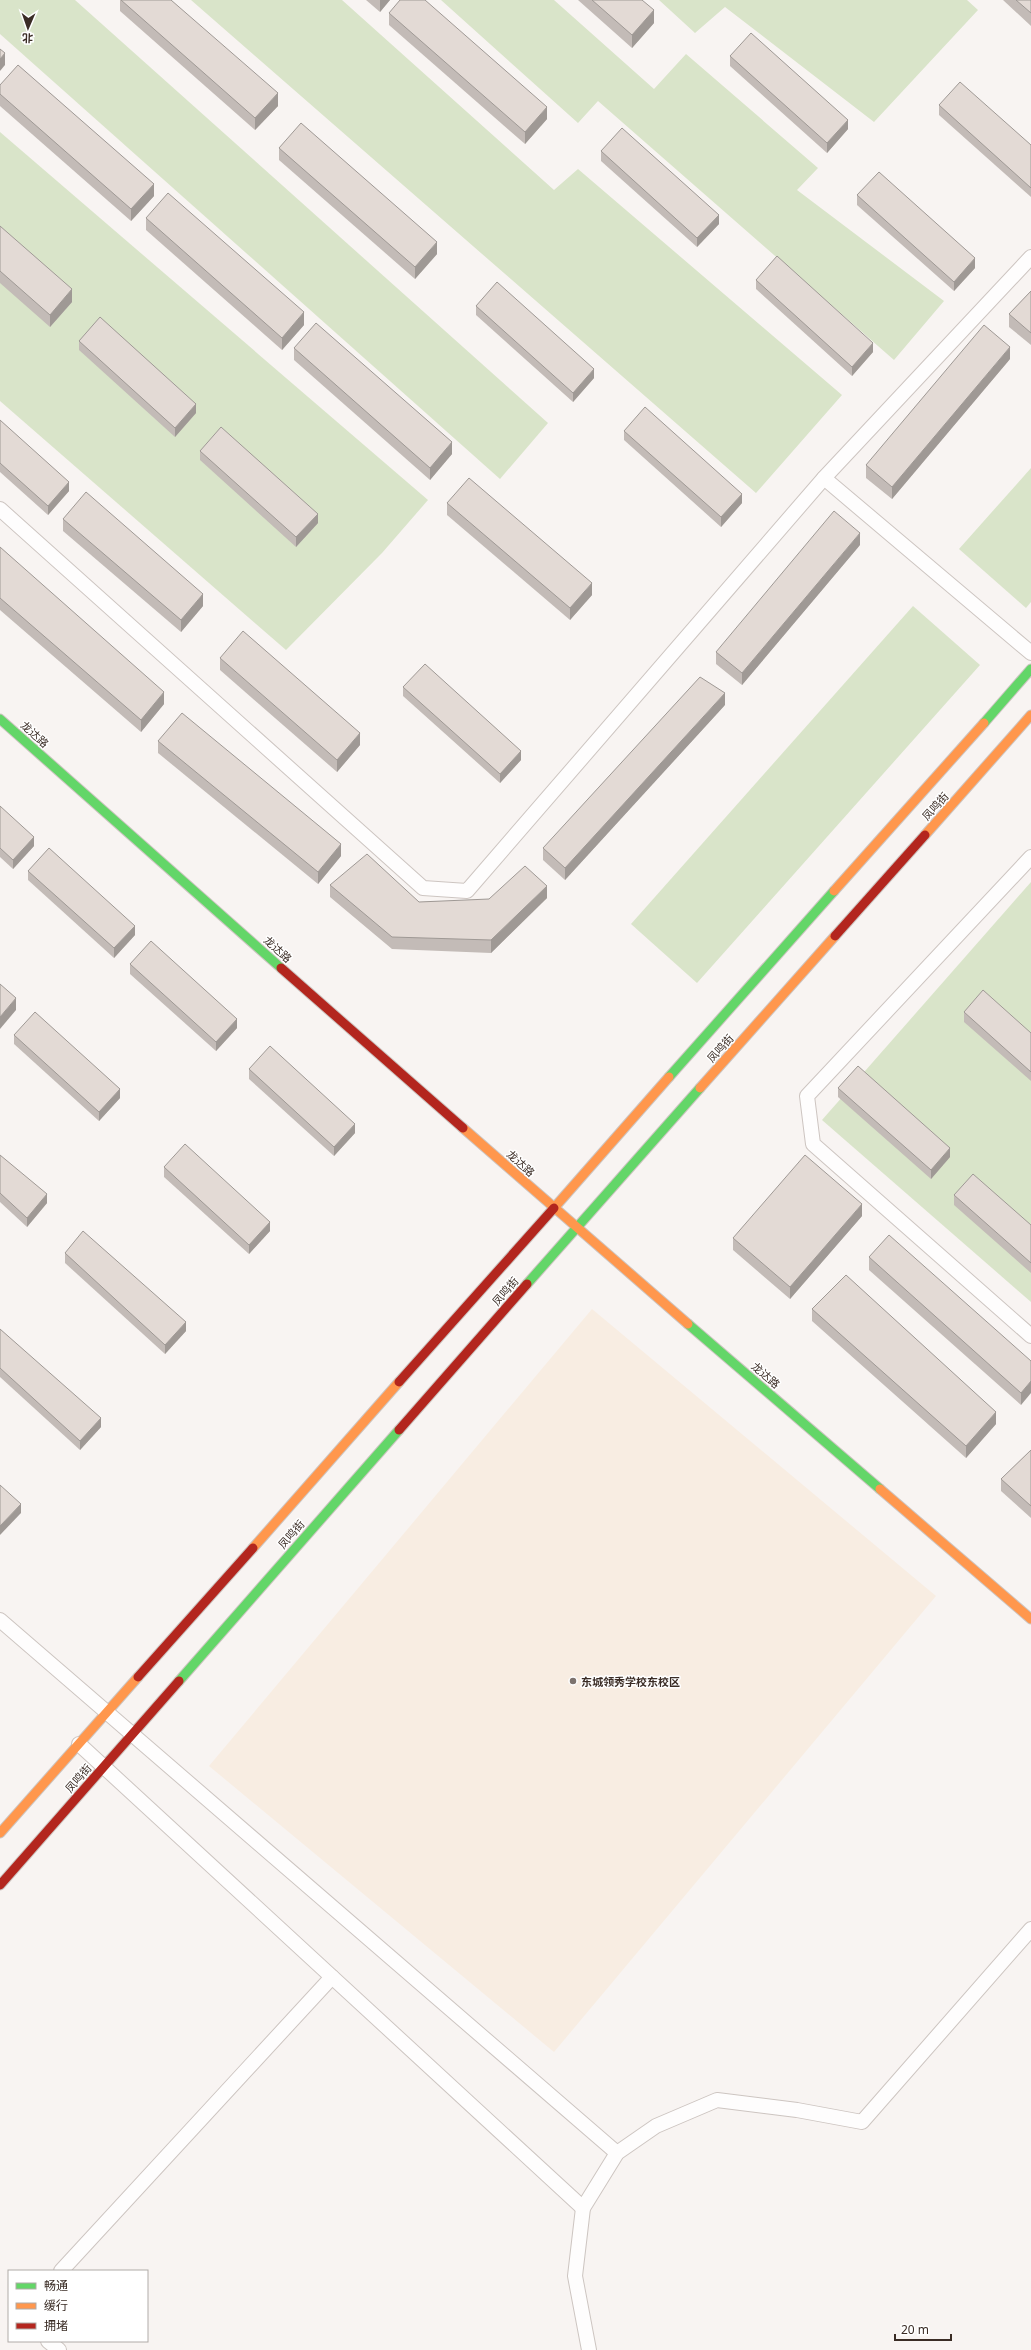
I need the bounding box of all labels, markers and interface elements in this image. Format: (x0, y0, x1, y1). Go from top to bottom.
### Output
north arrow (8, 8, 48, 48)
text: 北 (22, 31, 33, 46)
street label: 龙达路 (18, 717, 52, 751)
street label: 凤鸣街 (918, 789, 952, 823)
street label: 龙达路 (261, 932, 295, 966)
street label: 凤鸣街 (703, 1031, 737, 1065)
street label: 龙达路 (504, 1146, 538, 1180)
street label: 凤鸣街 (489, 1274, 521, 1308)
street label: 龙达路 (749, 1359, 783, 1391)
street label: 凤鸣街 (275, 1517, 307, 1551)
place label: 东城领秀学校东校区 (581, 1674, 680, 1689)
marker: 东城领秀学校东校区 (568, 1676, 578, 1686)
street label: 凤鸣街 (62, 1761, 94, 1795)
legend (8, 2270, 148, 2342)
text: 畅通 (44, 2277, 68, 2294)
text: 缓行 (44, 2297, 68, 2314)
scale bar (895, 2316, 951, 2342)
text: 拥堵 (44, 2317, 68, 2334)
text: 20 m (901, 2321, 929, 2338)

